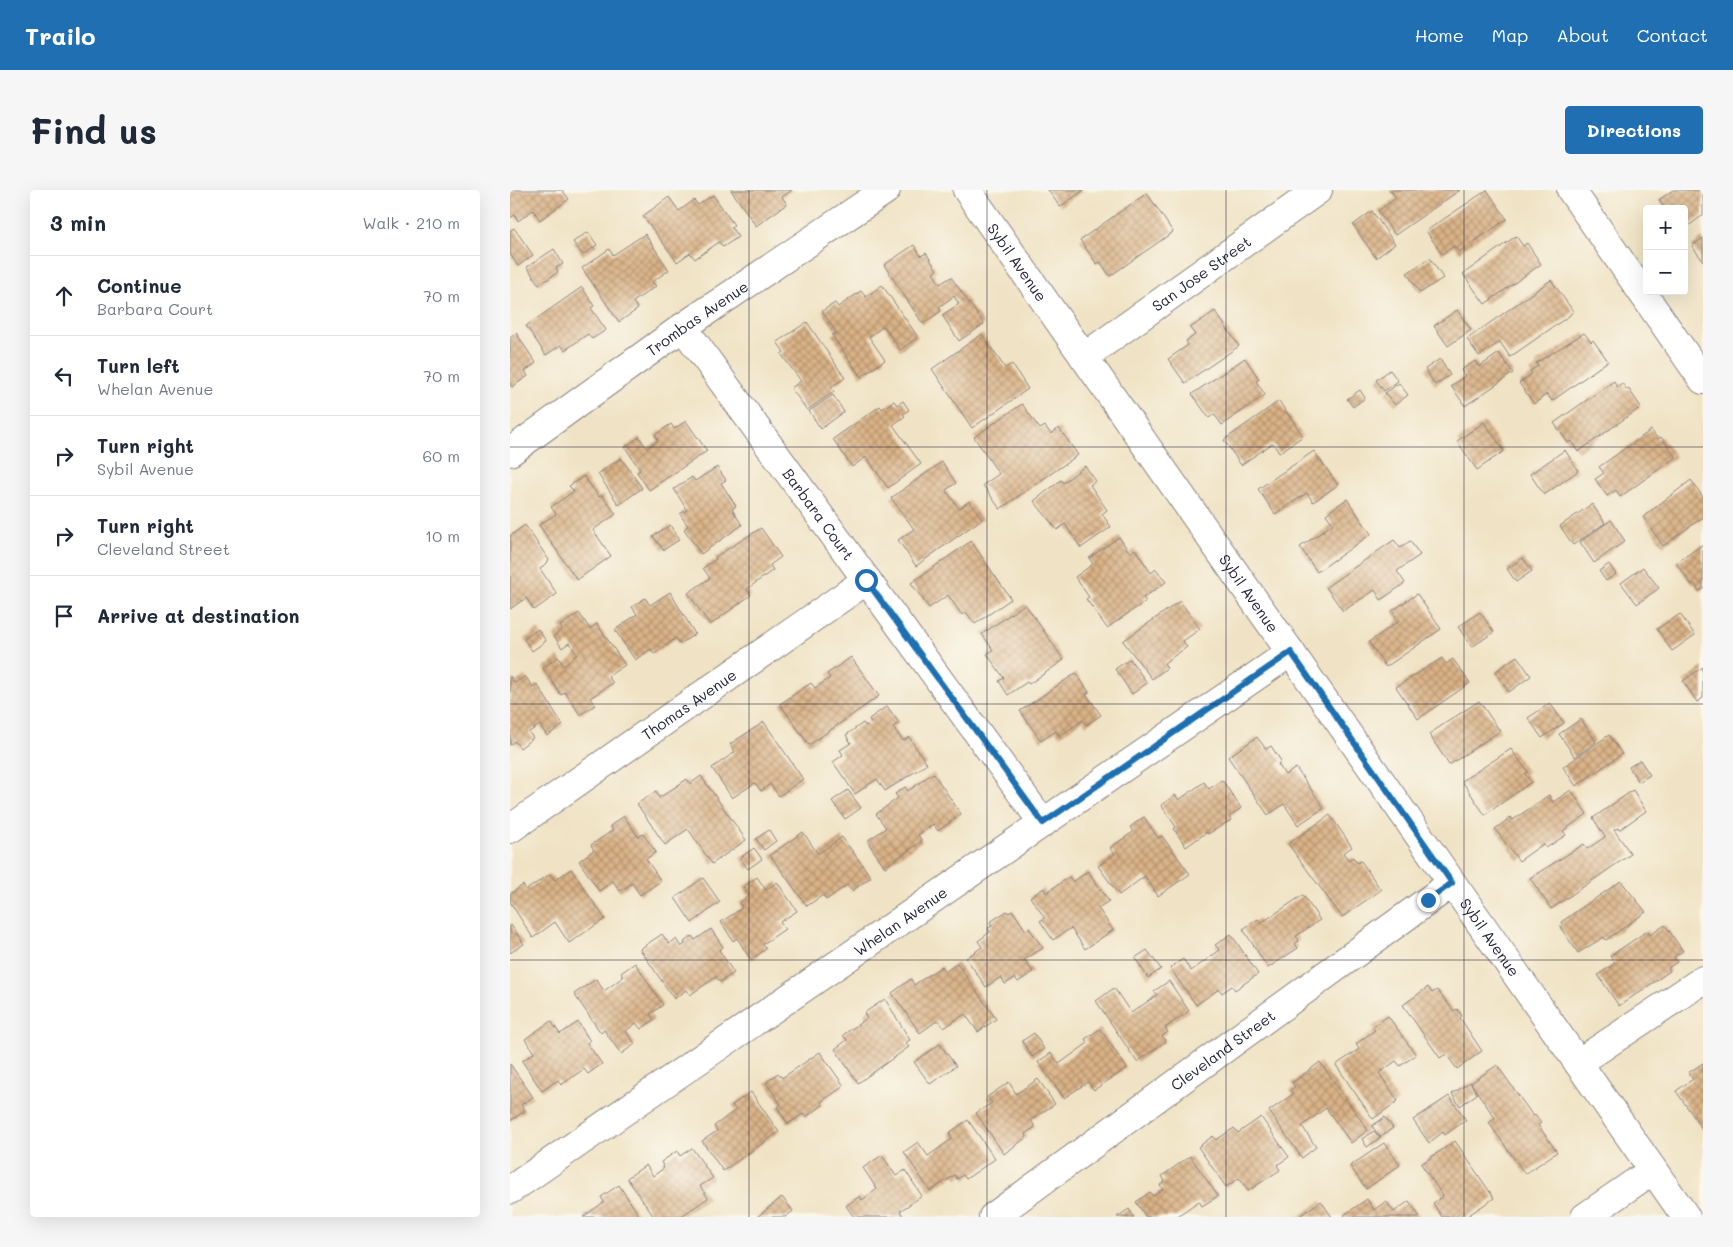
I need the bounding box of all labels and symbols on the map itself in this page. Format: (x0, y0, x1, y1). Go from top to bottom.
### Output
street label: Sybil Avenue (983, 219, 1052, 305)
street label: San Jose Street (1148, 231, 1255, 316)
street label: Trombas Avenue (642, 276, 752, 360)
street label: Barbara Court (779, 464, 859, 564)
street label: Sybil Avenue (1215, 550, 1283, 636)
route start (855, 569, 878, 592)
street label: Thomas Avenue (638, 664, 740, 744)
street label: Whelan Avenue (850, 882, 951, 960)
route end (1417, 889, 1440, 912)
street label: Sybil Avenue (1456, 894, 1524, 980)
street label: Cleveland Street (1166, 1005, 1279, 1095)

